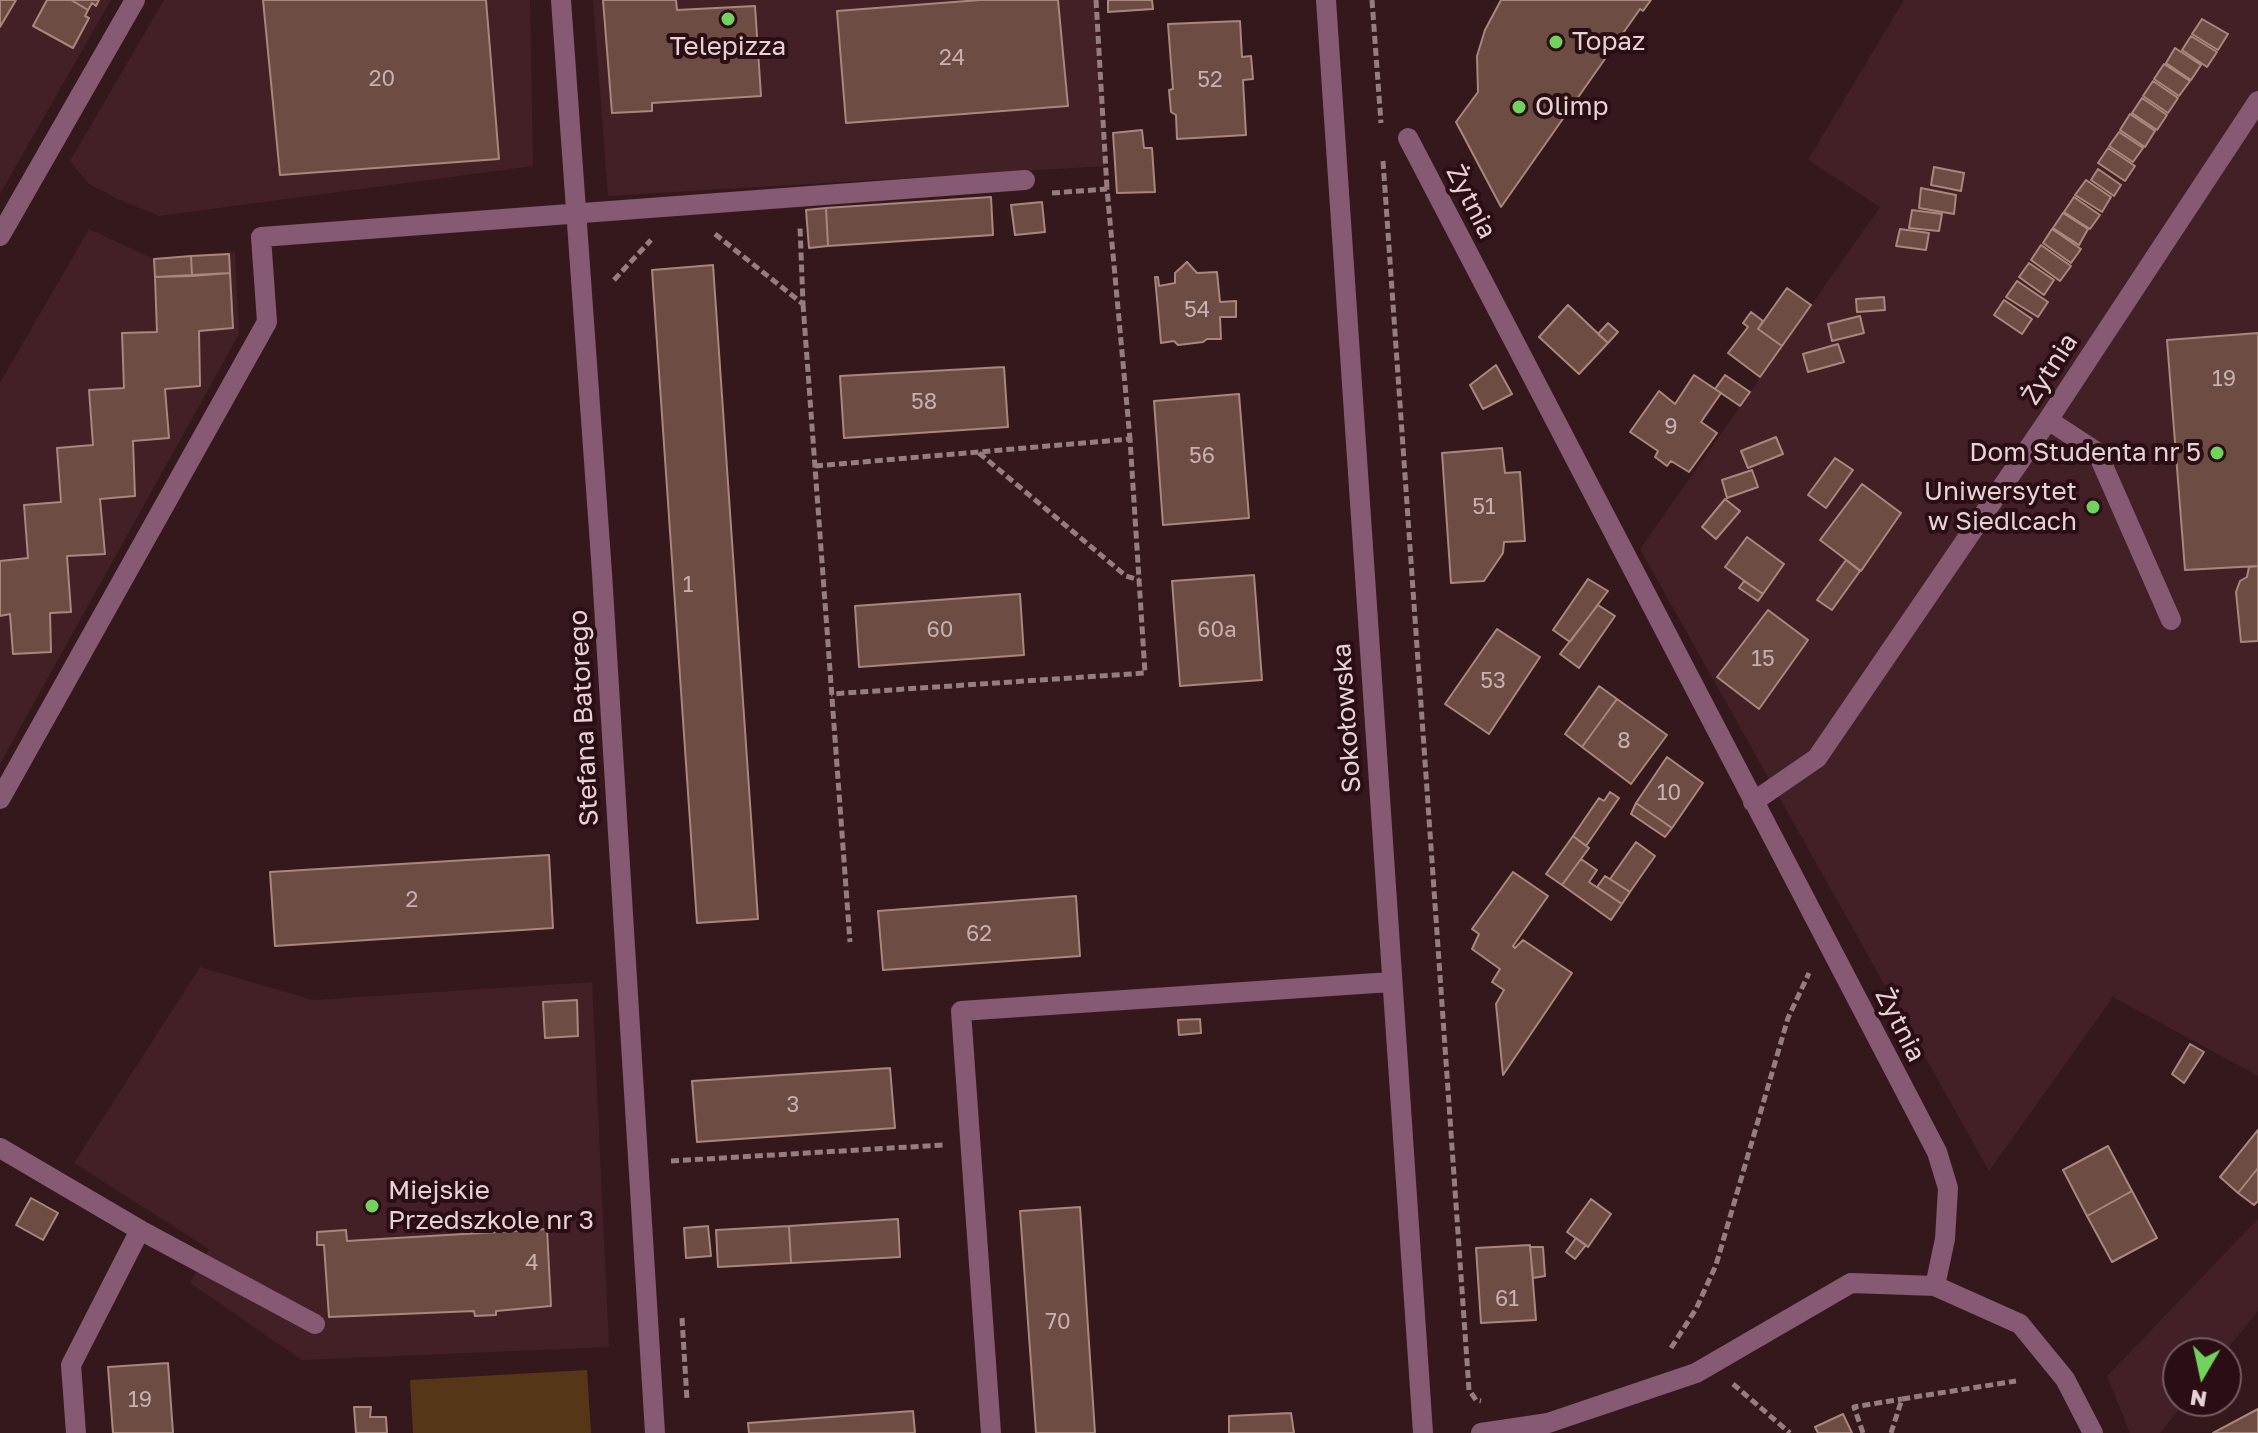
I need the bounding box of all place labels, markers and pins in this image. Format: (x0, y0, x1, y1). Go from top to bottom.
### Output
marker: Telepizza (719, 10, 737, 28)
place label: Topaz (1572, 26, 1645, 58)
place label: Telepizza (670, 31, 786, 63)
marker: Topaz (1547, 33, 1565, 51)
place label: Olimp (1535, 91, 1609, 123)
marker: Olimp (1510, 98, 1528, 116)
place label: Dom Studenta nr 5 (1969, 437, 2201, 469)
marker: Dom Studenta nr 5 (2208, 444, 2226, 462)
place label: Uniwersytet w Siedlcach (1924, 476, 2077, 538)
marker: Uniwersytet w Siedlcach (2084, 498, 2102, 516)
place label: Miejskie Przedszkole nr 3 (388, 1175, 594, 1236)
marker: Miejskie Przedszkole nr 3 (363, 1197, 381, 1215)

